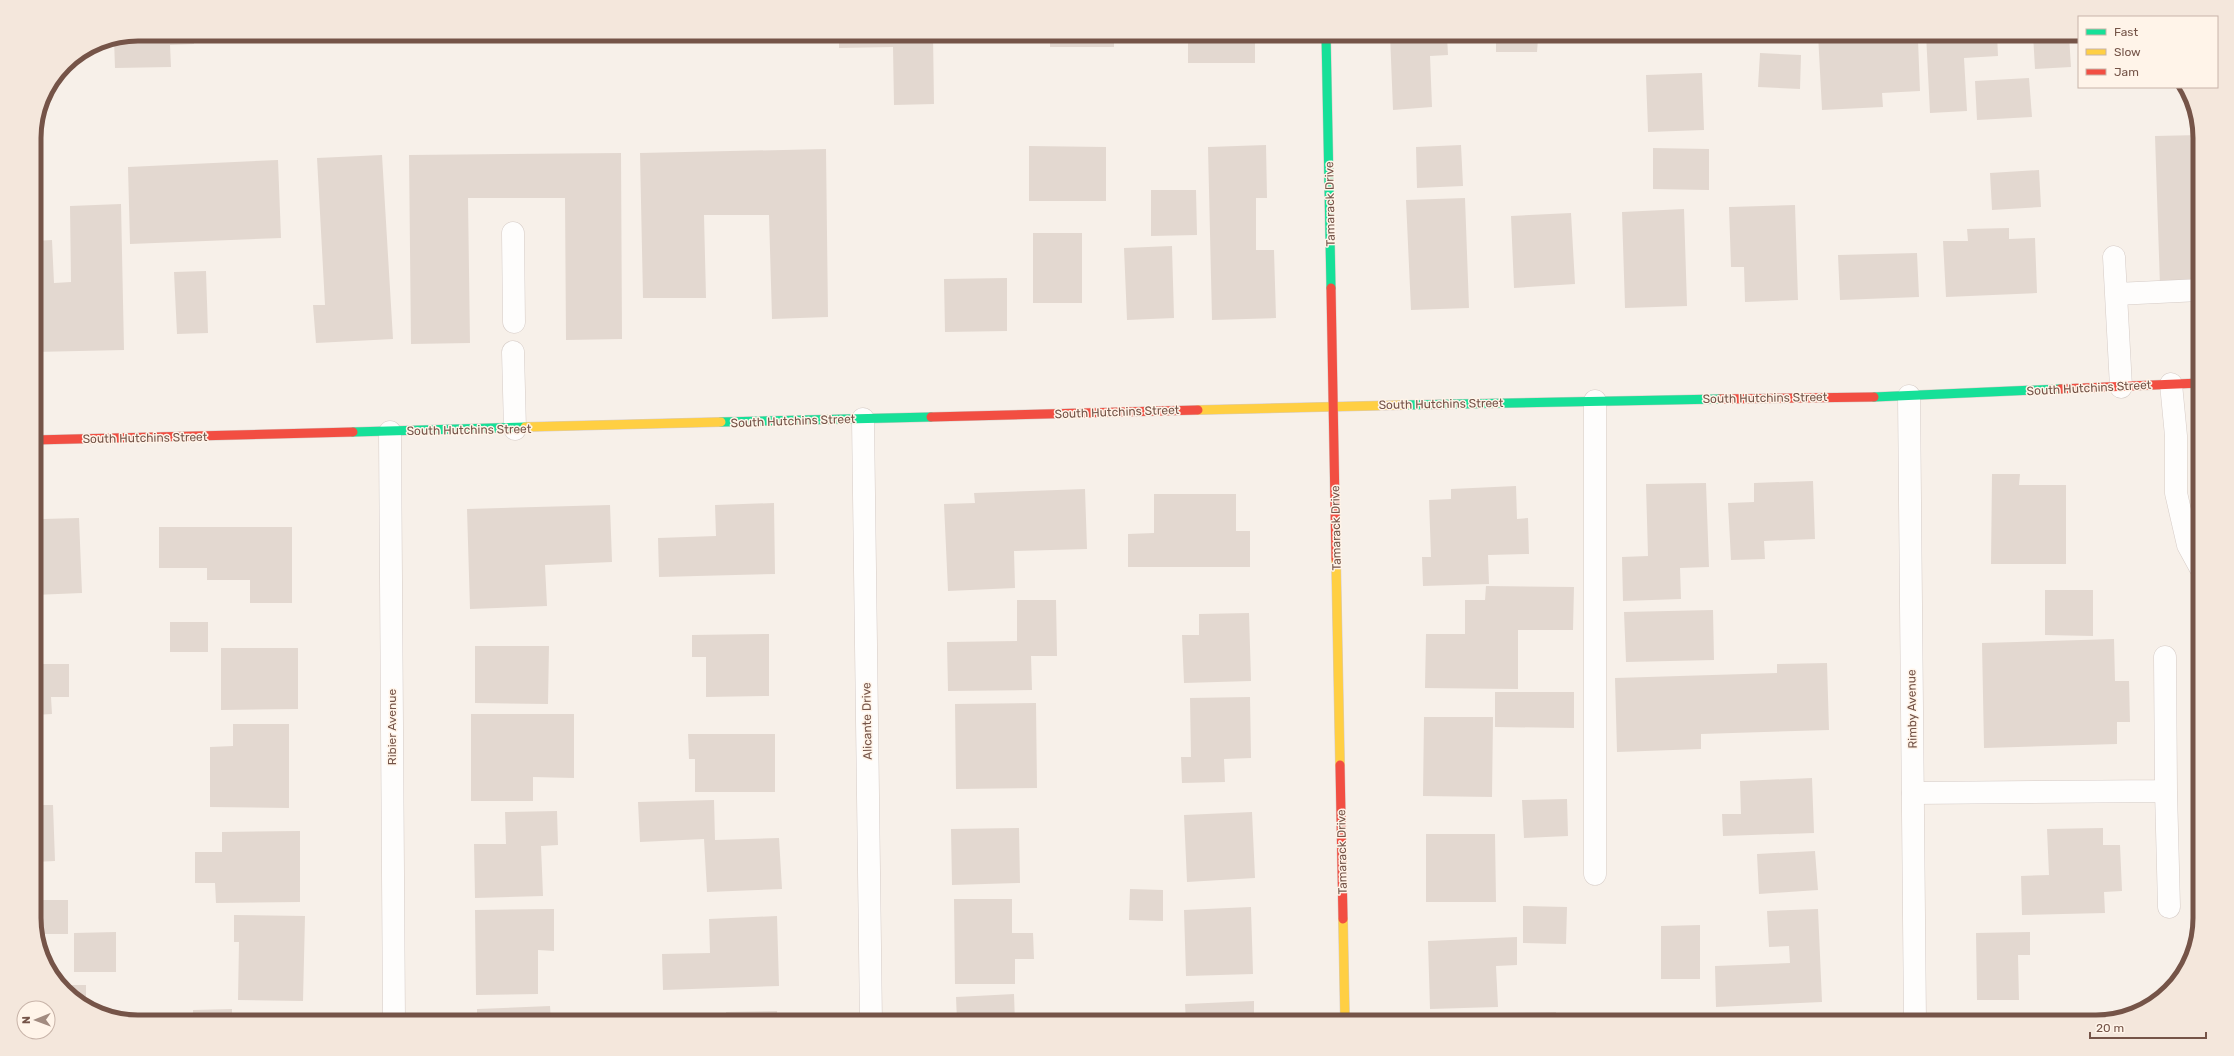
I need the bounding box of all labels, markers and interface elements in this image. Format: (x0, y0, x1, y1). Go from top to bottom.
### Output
legend (2078, 16, 2218, 88)
text: Fast (2114, 25, 2138, 39)
text: Slow (2114, 45, 2141, 59)
text: Jam (2114, 65, 2139, 79)
street label: Tamarack Drive (1322, 161, 1338, 247)
street label: South Hutchins Street (2026, 378, 2152, 398)
street label: South Hutchins Street (1702, 390, 1828, 406)
street label: South Hutchins Street (1378, 396, 1504, 412)
street label: South Hutchins Street (1054, 403, 1180, 421)
street label: South Hutchins Street (730, 412, 856, 430)
street label: South Hutchins Street (406, 422, 532, 438)
street label: South Hutchins Street (82, 430, 208, 446)
street label: Tamarack Drive (1328, 485, 1344, 571)
street label: Rimby Avenue (1904, 669, 1920, 749)
street label: Alicante Drive (859, 682, 875, 760)
street label: Ribier Avenue (385, 688, 399, 765)
street label: Tamarack Drive (1334, 809, 1350, 895)
north arrow (16, 1000, 56, 1040)
scale bar (2090, 1014, 2206, 1040)
text: N (20, 1016, 33, 1024)
text: 20 m (2096, 1021, 2124, 1035)

